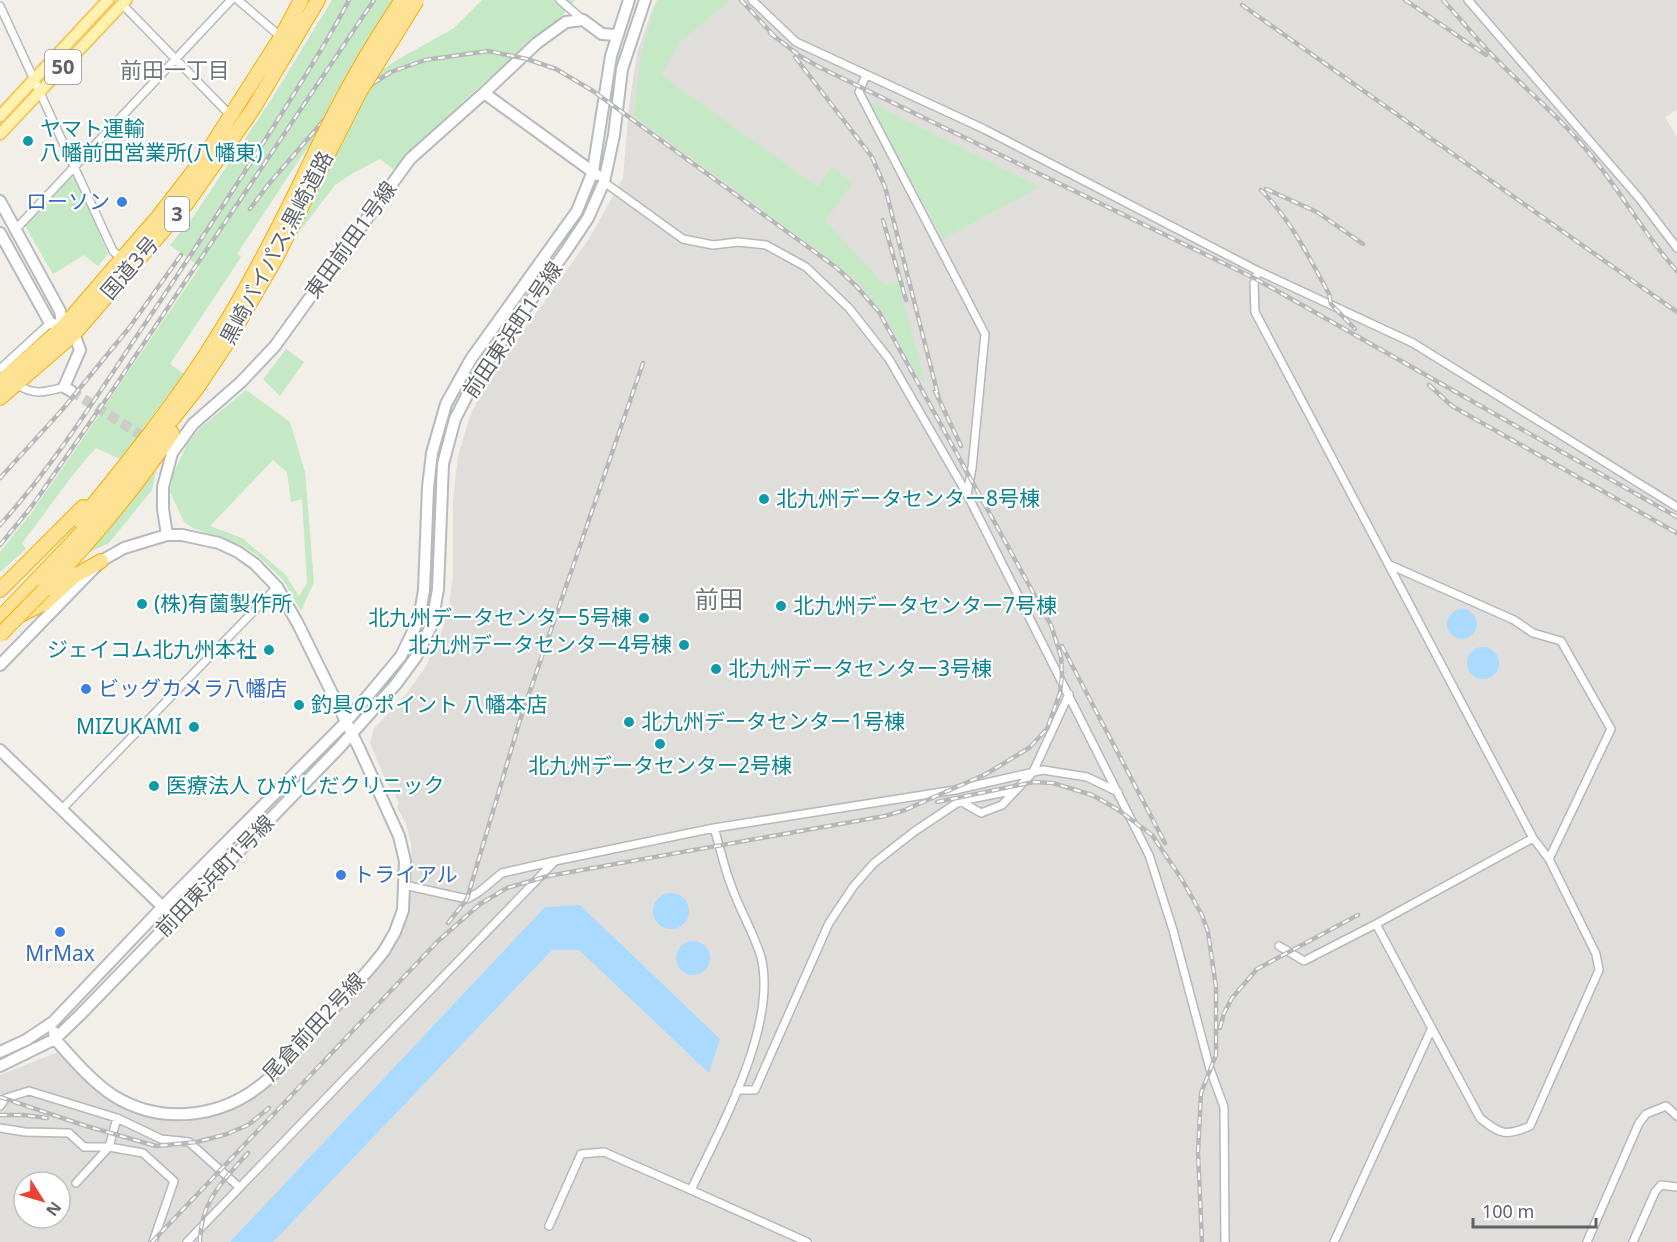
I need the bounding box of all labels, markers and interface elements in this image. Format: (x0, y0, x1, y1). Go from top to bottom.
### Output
road number: 50 (45, 50, 81, 84)
district label: 前田一丁目 (120, 54, 230, 84)
place label: ヤマト運輸 八幡前田営業所(八幡東) (40, 114, 263, 166)
marker: ヤマト運輸 八幡前田営業所(八幡東) (21, 134, 35, 148)
street label: 黒崎バイパス;黒崎道路 (213, 146, 339, 349)
street label: 東田前田1号線 (298, 175, 402, 303)
place label: ローソン (26, 187, 110, 215)
marker: ローソン (115, 195, 129, 209)
road number: 3 (165, 197, 189, 231)
street label: 国道3号 (94, 230, 164, 305)
street label: 前田東浜町1号線 (456, 256, 568, 403)
place label: 北九州データセンター8号棟 (776, 484, 1040, 512)
marker: 北九州データセンター8号棟 (757, 492, 771, 506)
district label: 前田 (695, 582, 743, 615)
place label: (株)有薗製作所 (154, 589, 293, 617)
place label: 北九州データセンター7号棟 (793, 591, 1057, 619)
marker: (株)有薗製作所 (135, 597, 149, 611)
marker: 北九州データセンター7号棟 (774, 599, 788, 613)
place label: 北九州データセンター5号棟 (368, 603, 632, 631)
marker: 北九州データセンター5号棟 (637, 611, 651, 625)
place label: 北九州データセンター4号棟 (408, 630, 672, 658)
place label: ジェイコム北九州本社 (47, 635, 257, 663)
marker: 北九州データセンター4号棟 (677, 638, 691, 652)
marker: ジェイコム北九州本社 (262, 643, 276, 657)
place label: 北九州データセンター3号棟 (728, 654, 992, 682)
marker: 北九州データセンター3号棟 (709, 662, 723, 676)
place label: ビッグカメラ八幡店 (98, 674, 287, 702)
marker: ビッグカメラ八幡店 (79, 682, 93, 696)
place label: 釣具のポイント 八幡本店 (311, 690, 547, 718)
marker: 釣具のポイント 八幡本店 (292, 698, 306, 712)
place label: 北九州データセンター1号棟 (641, 707, 905, 735)
place label: MIZUKAMI (76, 712, 182, 740)
marker: 北九州データセンター1号棟 (622, 715, 636, 729)
marker: MIZUKAMI (187, 720, 201, 734)
marker: 北九州データセンター2号棟 (653, 737, 667, 751)
place label: 北九州データセンター2号棟 (528, 751, 792, 779)
place label: 医療法人 ひがしだクリニック (166, 771, 444, 799)
marker: 医療法人 ひがしだクリニック (147, 779, 161, 793)
street label: 前田東浜町1号線 (149, 808, 280, 942)
place label: トライアル (353, 860, 458, 888)
marker: トライアル (334, 868, 348, 882)
marker: MrMax (53, 925, 67, 939)
place label: MrMax (25, 939, 95, 967)
street label: 尾倉前田2号線 (256, 966, 371, 1086)
north arrow (12, 1170, 72, 1230)
scale bar (1473, 1191, 1596, 1229)
text: N (41, 1197, 67, 1221)
text: 100 m (1482, 1199, 1534, 1223)

